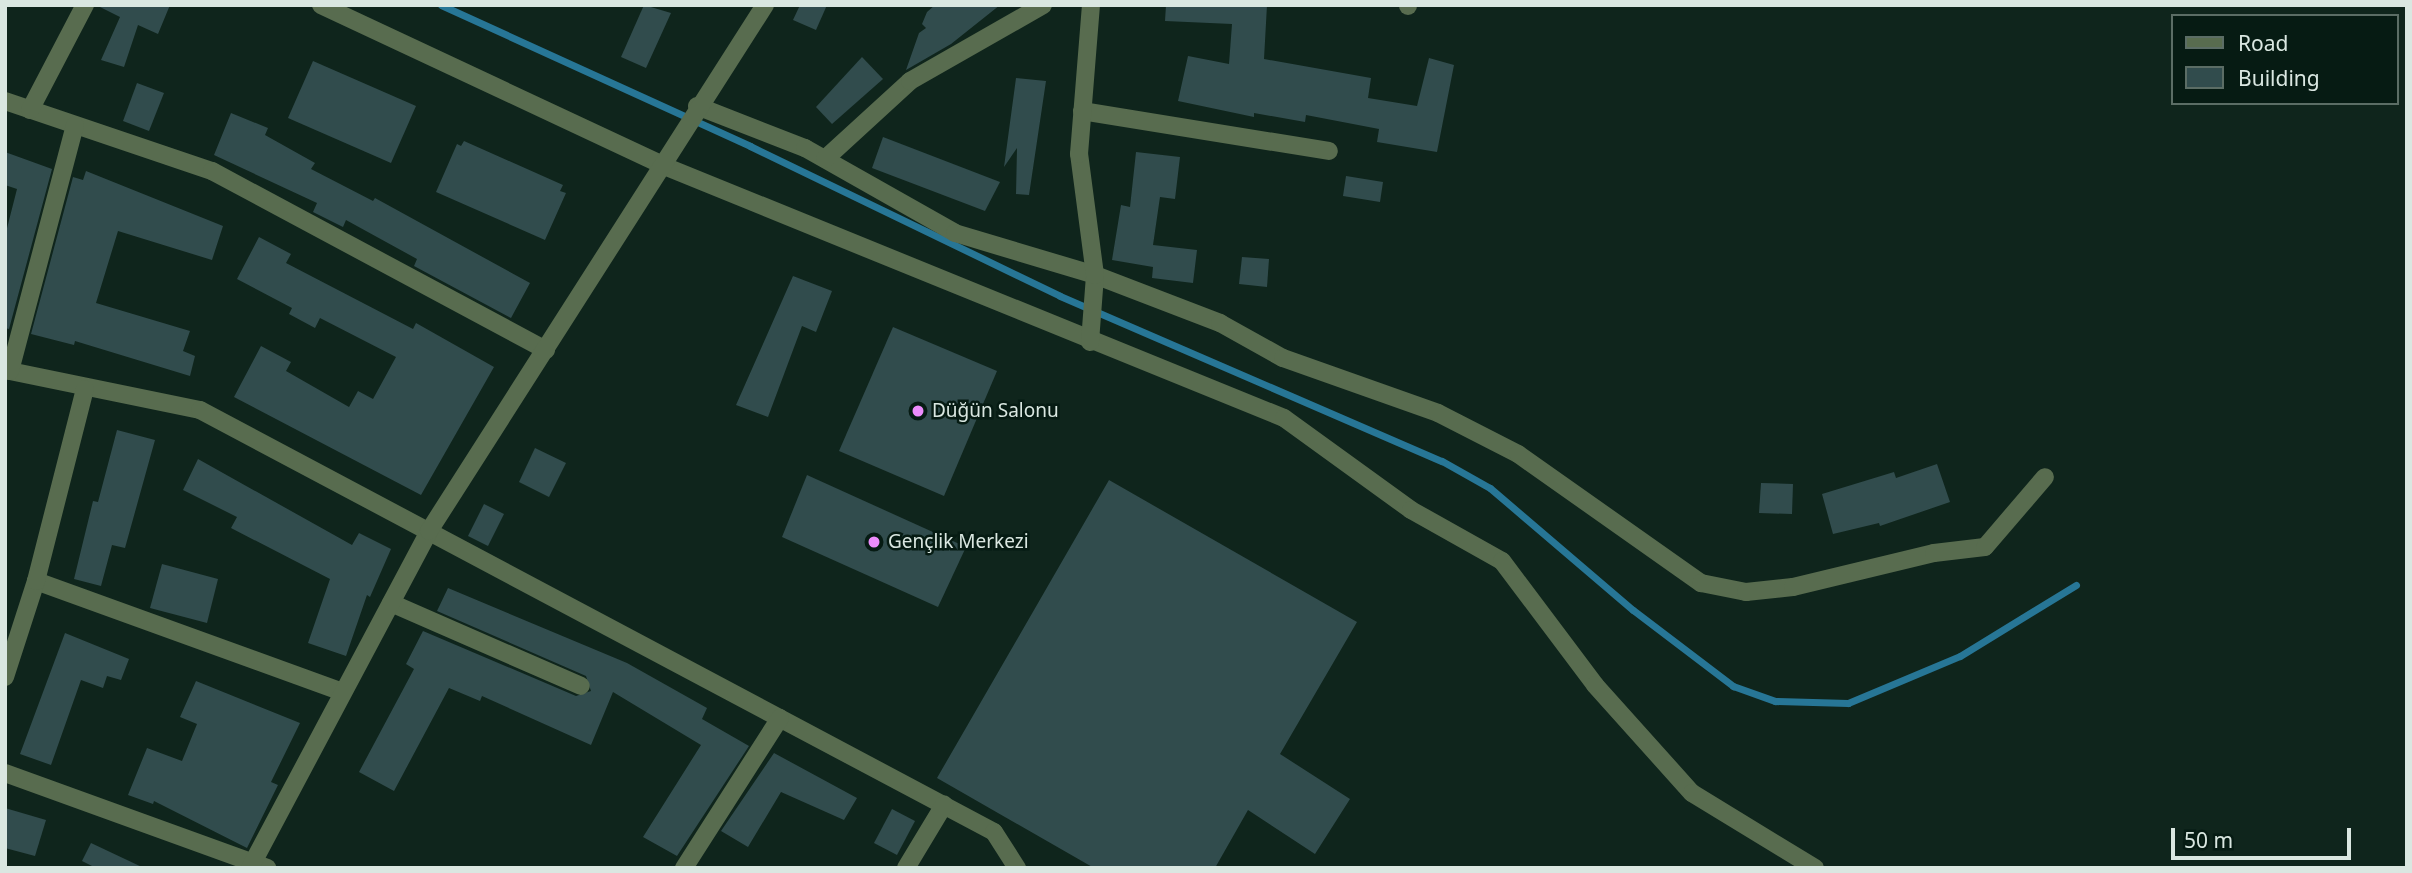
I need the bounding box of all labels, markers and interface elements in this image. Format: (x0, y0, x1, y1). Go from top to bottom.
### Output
legend (2170, 14, 2398, 105)
text: Road (2238, 29, 2288, 57)
text: Building (2238, 64, 2320, 92)
place label: Düğün Salonu (932, 400, 1059, 422)
marker: Düğün Salonu (910, 403, 926, 419)
place label: Gençlik Merkezi (888, 531, 1029, 553)
marker: Gençlik Merkezi (866, 534, 882, 550)
scale bar (2174, 814, 2354, 858)
text: 50 m (2184, 826, 2233, 854)

